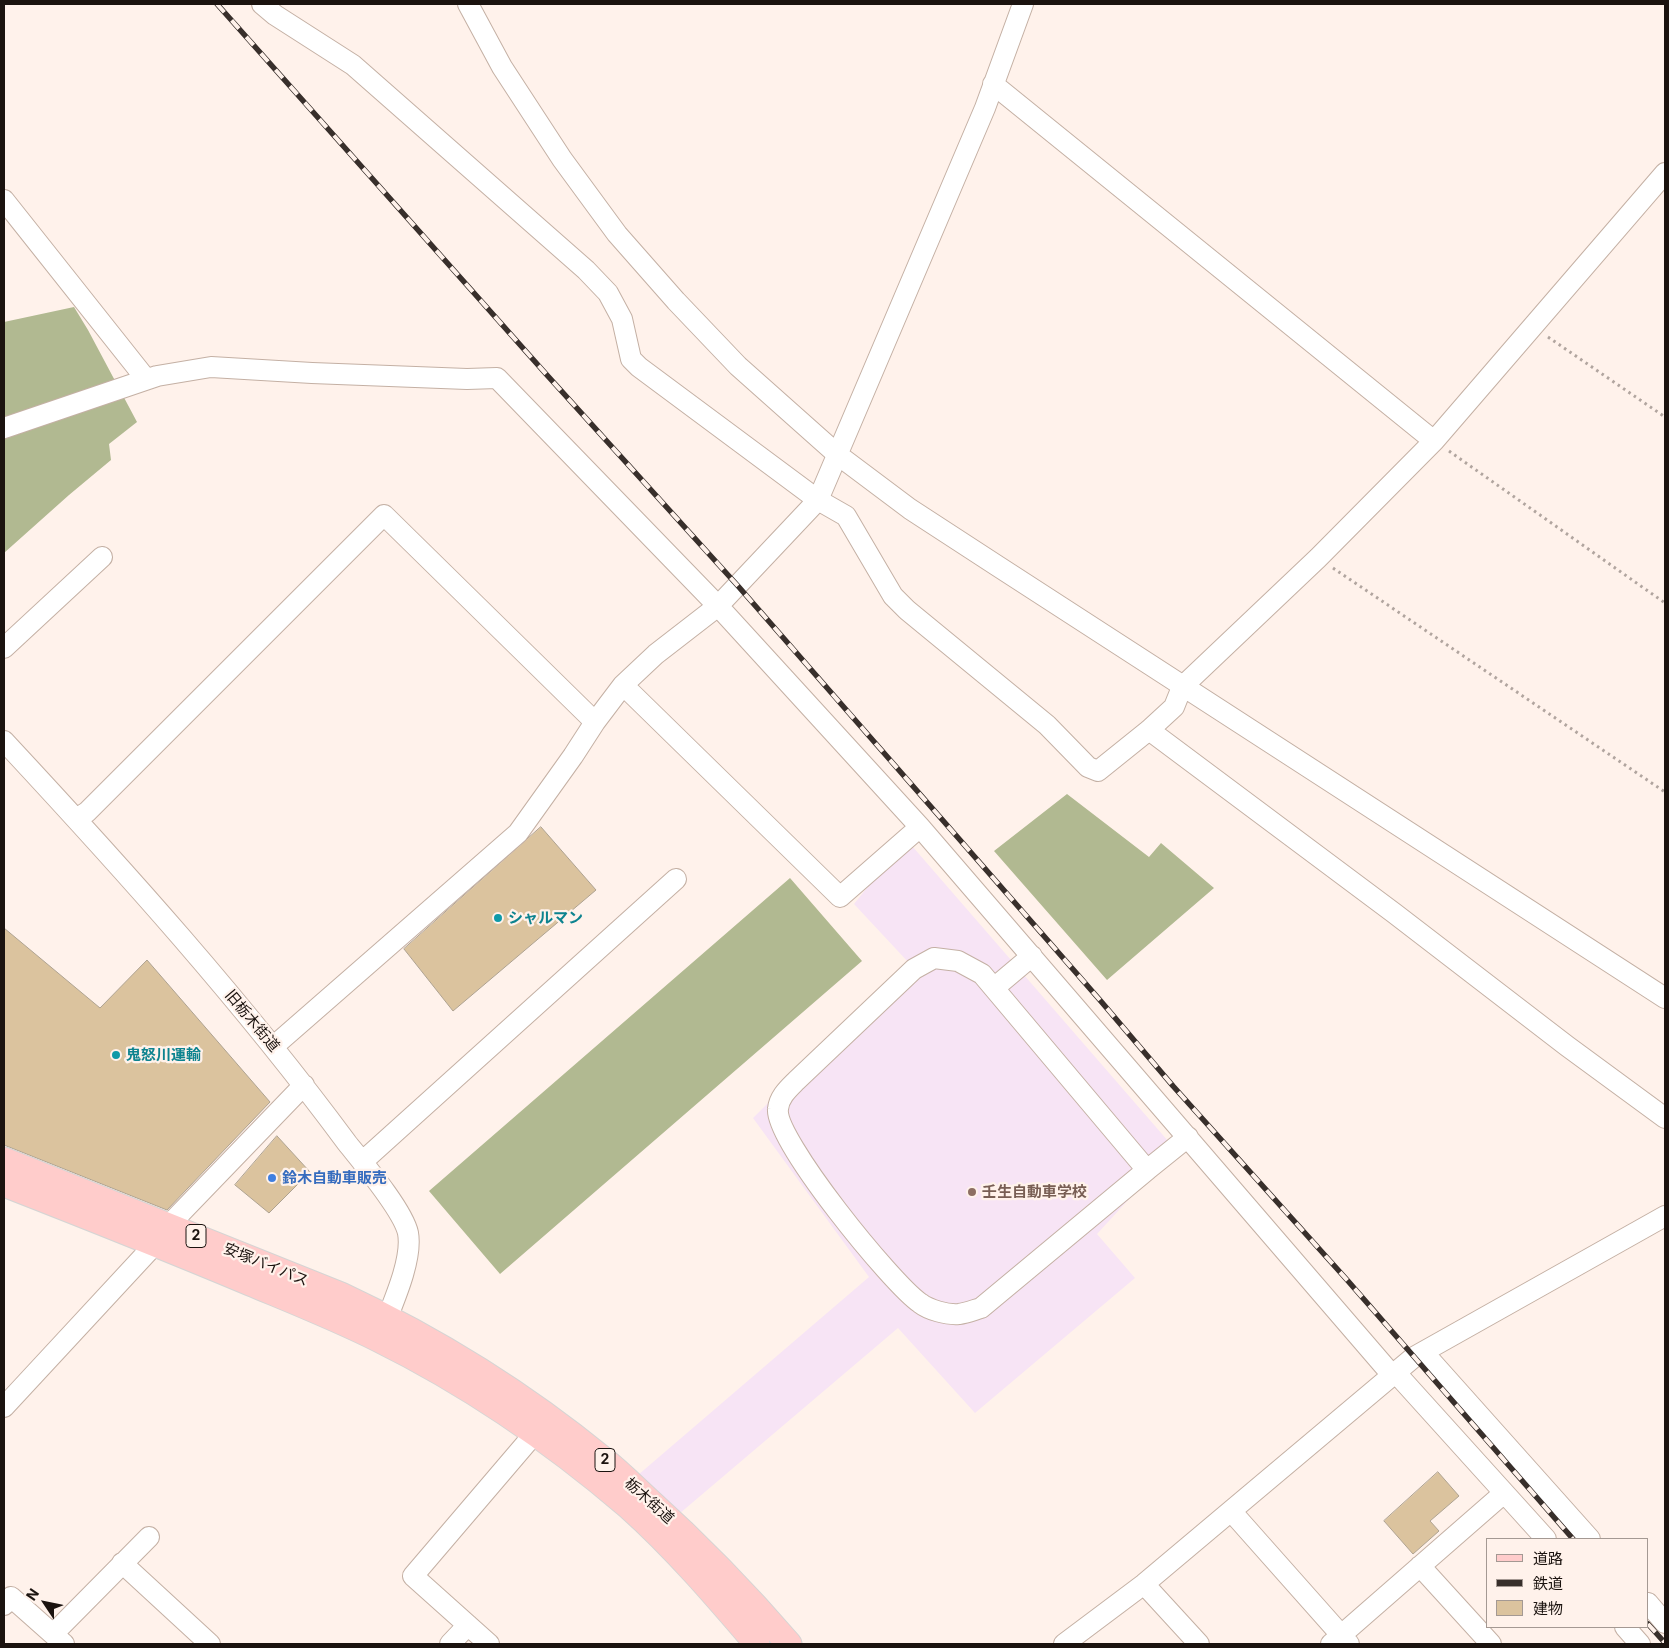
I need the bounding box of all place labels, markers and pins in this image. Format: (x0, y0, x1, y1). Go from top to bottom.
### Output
place label: シャルマン (508, 909, 583, 927)
marker: シャルマン (492, 912, 504, 924)
place label: 鬼怒川運輸 (126, 1046, 201, 1064)
marker: 鬼怒川運輸 (110, 1049, 122, 1061)
place label: 鈴木自動車販売 (282, 1169, 387, 1187)
marker: 鈴木自動車販売 (266, 1172, 278, 1184)
place label: 壬生自動車学校 (982, 1183, 1087, 1201)
marker: 壬生自動車学校 (966, 1186, 978, 1198)

